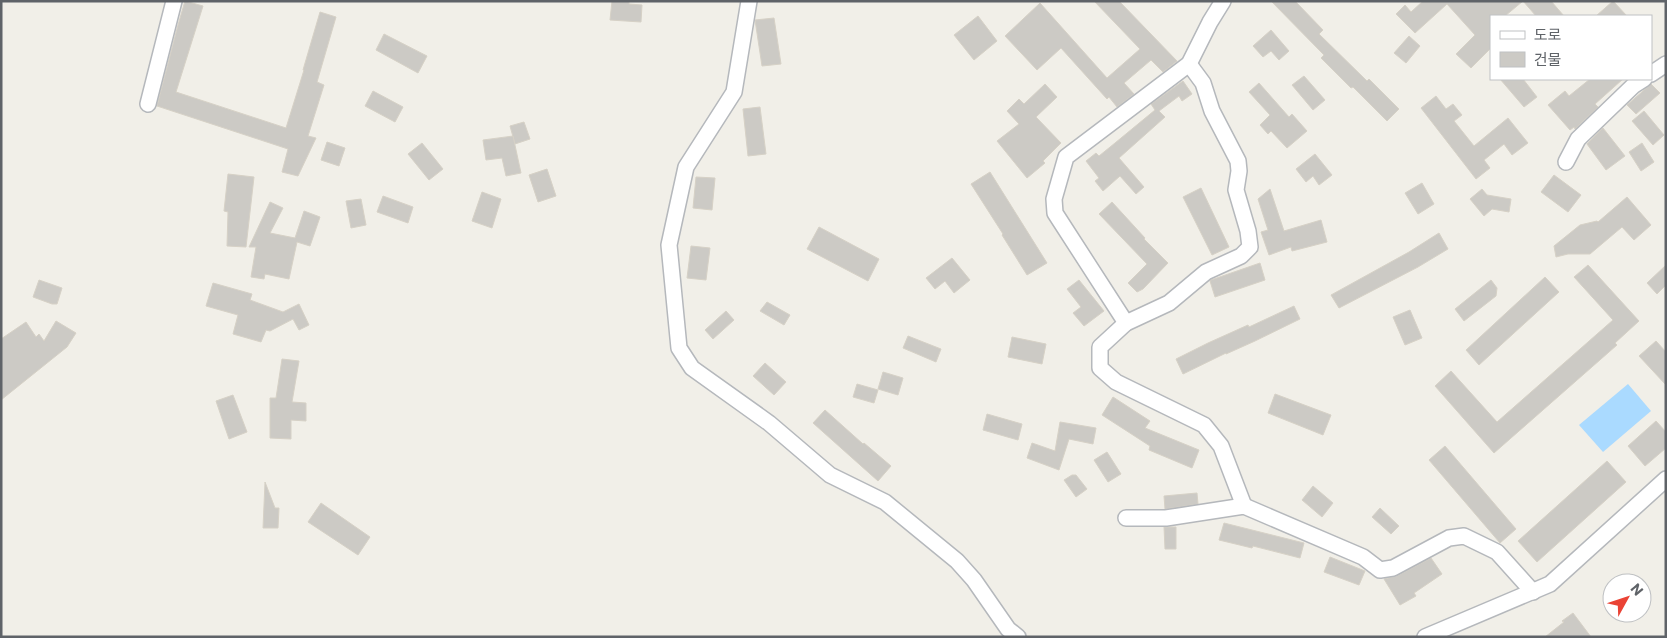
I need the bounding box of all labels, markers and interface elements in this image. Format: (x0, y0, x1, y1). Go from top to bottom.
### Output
legend (1490, 15, 1652, 80)
text: 도로 (1534, 25, 1562, 43)
text: 건물 (1534, 50, 1562, 68)
north arrow (1602, 573, 1652, 623)
text: N (1627, 580, 1647, 599)

